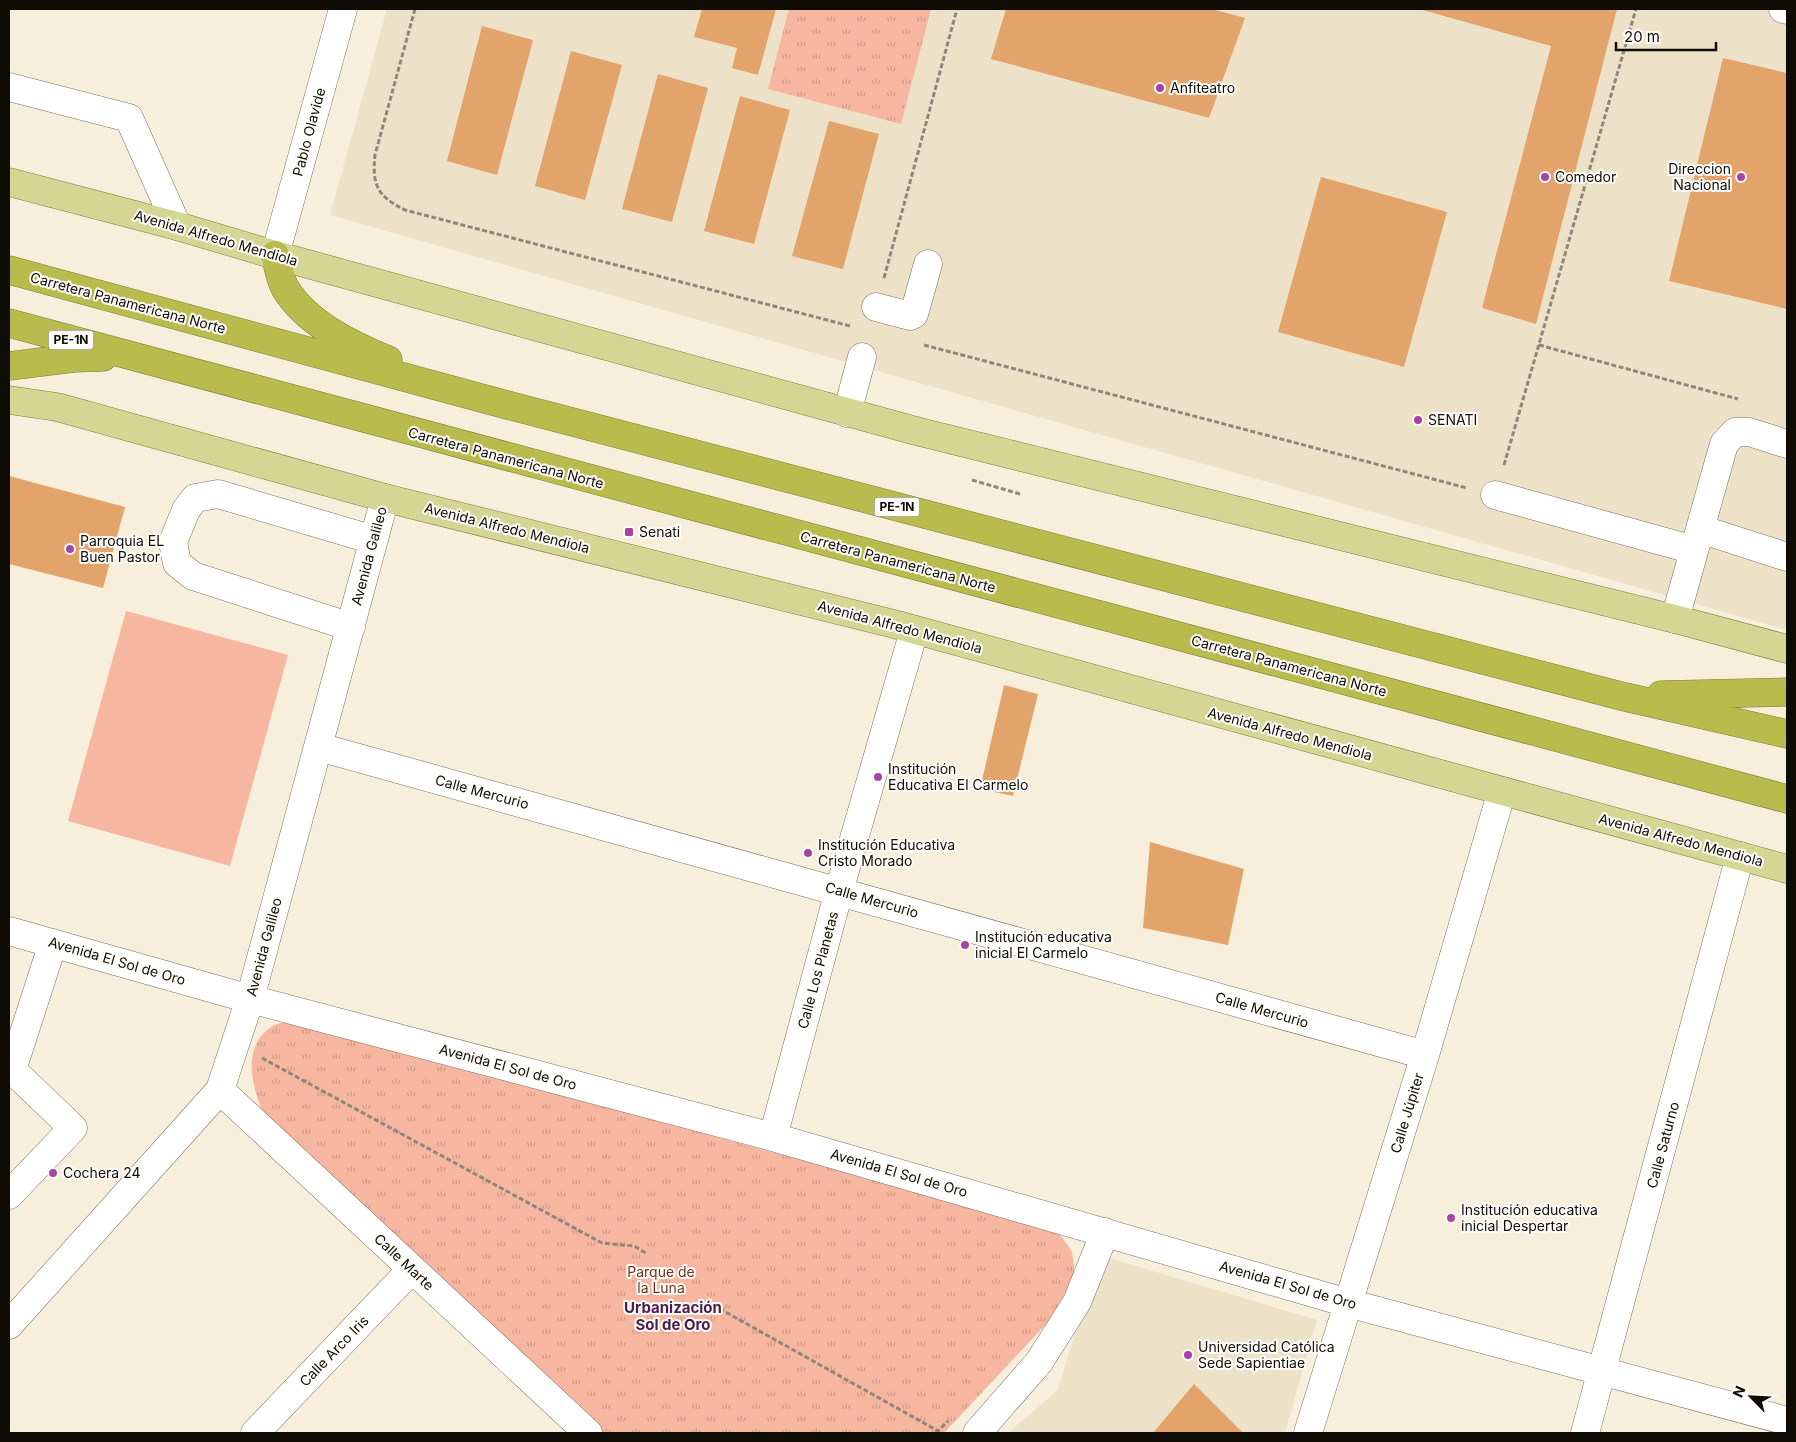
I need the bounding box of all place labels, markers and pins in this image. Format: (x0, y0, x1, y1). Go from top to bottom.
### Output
place label: Anfiteatro (1170, 79, 1235, 96)
marker: Anfiteatro (1154, 82, 1166, 94)
place label: Direccion Nacional (1668, 160, 1731, 193)
place label: Comedor (1555, 168, 1616, 185)
marker: Comedor (1539, 171, 1551, 183)
marker: Direccion Nacional (1735, 171, 1747, 183)
place label: SENATI (1428, 411, 1477, 428)
marker: SENATI (1412, 414, 1424, 426)
place label: Senati (639, 523, 680, 540)
marker: Senati (623, 526, 635, 538)
place label: Parroquia EL Buen Pastor (80, 532, 164, 565)
marker: Parroquia EL Buen Pastor (64, 543, 76, 555)
place label: Institución Educativa El Carmelo (888, 760, 1028, 793)
marker: Institución Educativa El Carmelo (872, 771, 884, 783)
place label: Institución Educativa Cristo Morado (818, 836, 955, 869)
marker: Institución Educativa Cristo Morado (802, 847, 814, 859)
place label: Institución educativa inicial El Carmelo (975, 928, 1112, 961)
marker: Institución educativa inicial El Carmelo (959, 939, 971, 951)
place label: Cochera 24 (63, 1164, 141, 1181)
marker: Cochera 24 (47, 1167, 59, 1179)
place label: Institución educativa inicial Despertar (1461, 1201, 1598, 1234)
marker: Institución educativa inicial Despertar (1445, 1212, 1457, 1224)
place label: Universidad Católica Sede Sapientiae (1198, 1338, 1335, 1371)
marker: Universidad Católica Sede Sapientiae (1182, 1349, 1194, 1361)

